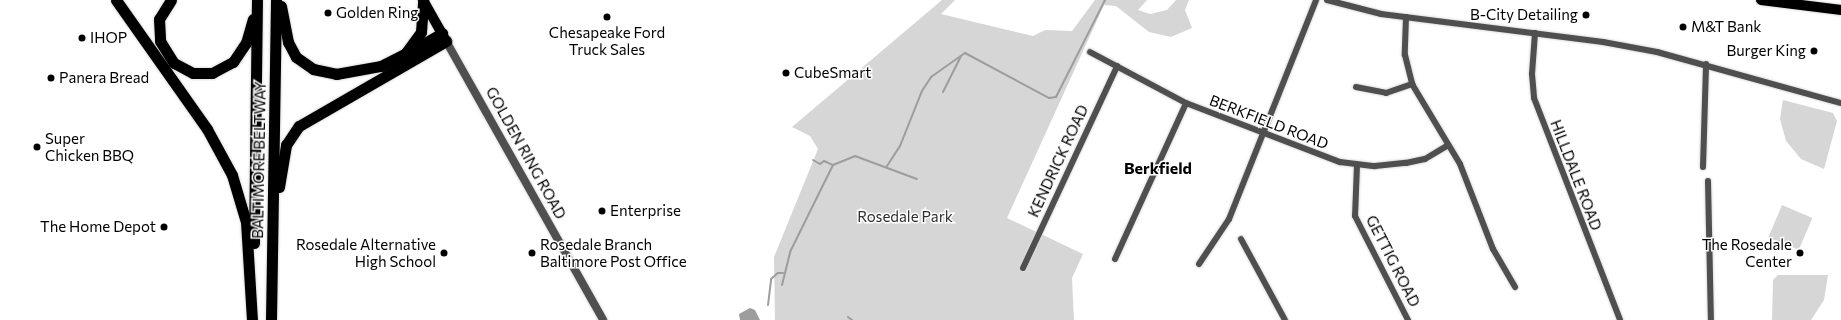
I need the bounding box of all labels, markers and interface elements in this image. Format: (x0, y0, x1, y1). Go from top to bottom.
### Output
place label: Golden Ring (336, 4, 418, 22)
place label: B-City Detailing (1470, 6, 1578, 24)
marker: Golden Ring (323, 8, 333, 18)
marker: B-City Detailing (1581, 10, 1591, 20)
marker: Chesapeake Ford Truck Sales (602, 12, 612, 22)
place label: M&T Bank (1691, 18, 1761, 36)
marker: M&T Bank (1678, 22, 1688, 32)
place label: Chesapeake Ford Truck Sales (549, 23, 665, 58)
place label: IHOP (90, 29, 127, 47)
marker: IHOP (77, 33, 87, 43)
place label: Burger King (1727, 42, 1806, 60)
marker: Burger King (1809, 46, 1819, 56)
place label: CubeSmart (794, 64, 871, 82)
marker: CubeSmart (781, 68, 791, 78)
place label: Panera Bread (59, 69, 149, 87)
marker: Panera Bread (46, 73, 56, 83)
street label: BALTIMORE BELTWAY (249, 81, 269, 239)
street label: GOLDEN RING ROAD (482, 84, 570, 222)
street label: BERKFIELD ROAD (1207, 91, 1331, 153)
street label: KENDRICK ROAD (1024, 102, 1092, 220)
street label: HILLDALE ROAD (1547, 117, 1605, 233)
place label: Super Chicken BBQ (45, 129, 134, 164)
marker: Super Chicken BBQ (32, 142, 42, 152)
district label: Berkfield (1124, 158, 1192, 178)
place label: Enterprise (610, 202, 681, 220)
marker: Enterprise (597, 206, 607, 216)
park label: Rosedale Park (857, 208, 953, 226)
street label: GETTIG ROAD (1362, 212, 1424, 310)
place label: The Home Depot (40, 218, 156, 236)
marker: The Home Depot (159, 222, 169, 232)
place label: Rosedale Alternative High School (296, 235, 436, 270)
place label: Rosedale Branch Baltimore Post Office (540, 235, 687, 270)
place label: The Rosedale Center (1702, 235, 1792, 270)
marker: Rosedale Alternative High School (439, 248, 449, 258)
marker: Rosedale Branch Baltimore Post Office (527, 248, 537, 258)
marker: The Rosedale Center (1795, 248, 1805, 258)

